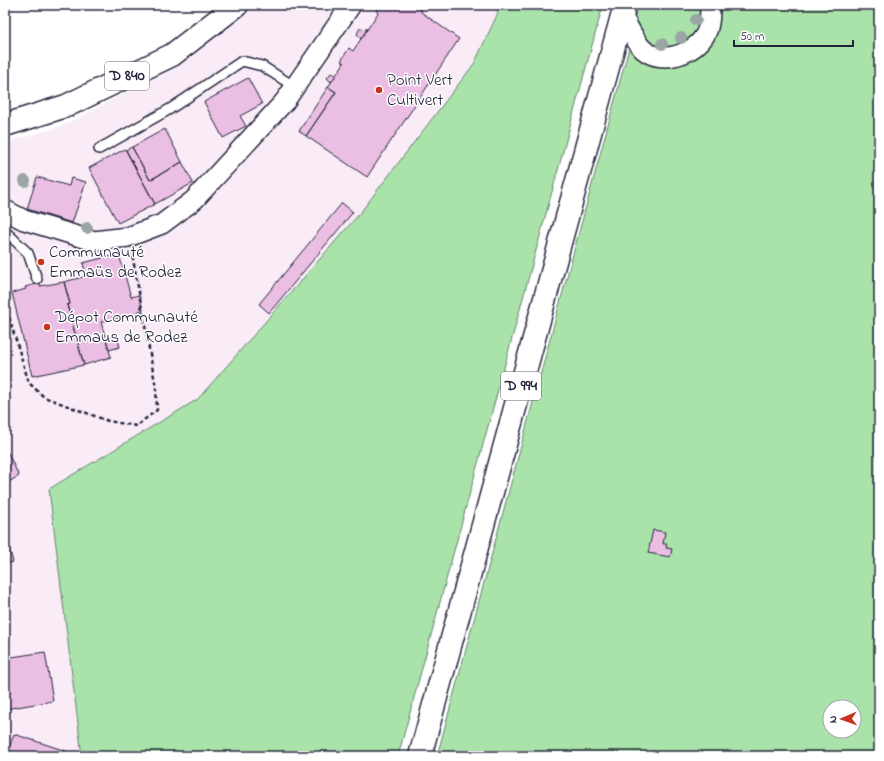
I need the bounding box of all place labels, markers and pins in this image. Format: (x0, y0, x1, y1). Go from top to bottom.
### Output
place label: Point Vert Cultivert (387, 68, 453, 113)
marker: Point Vert Cultivert (374, 85, 384, 95)
place label: Communauté Emmaüs de Rodez (49, 240, 182, 285)
marker: Communauté Emmaüs de Rodez (36, 257, 46, 267)
place label: Dépot Communauté Emmaus de Rodez (54, 305, 198, 350)
marker: Dépot Communauté Emmaus de Rodez (42, 322, 52, 332)

